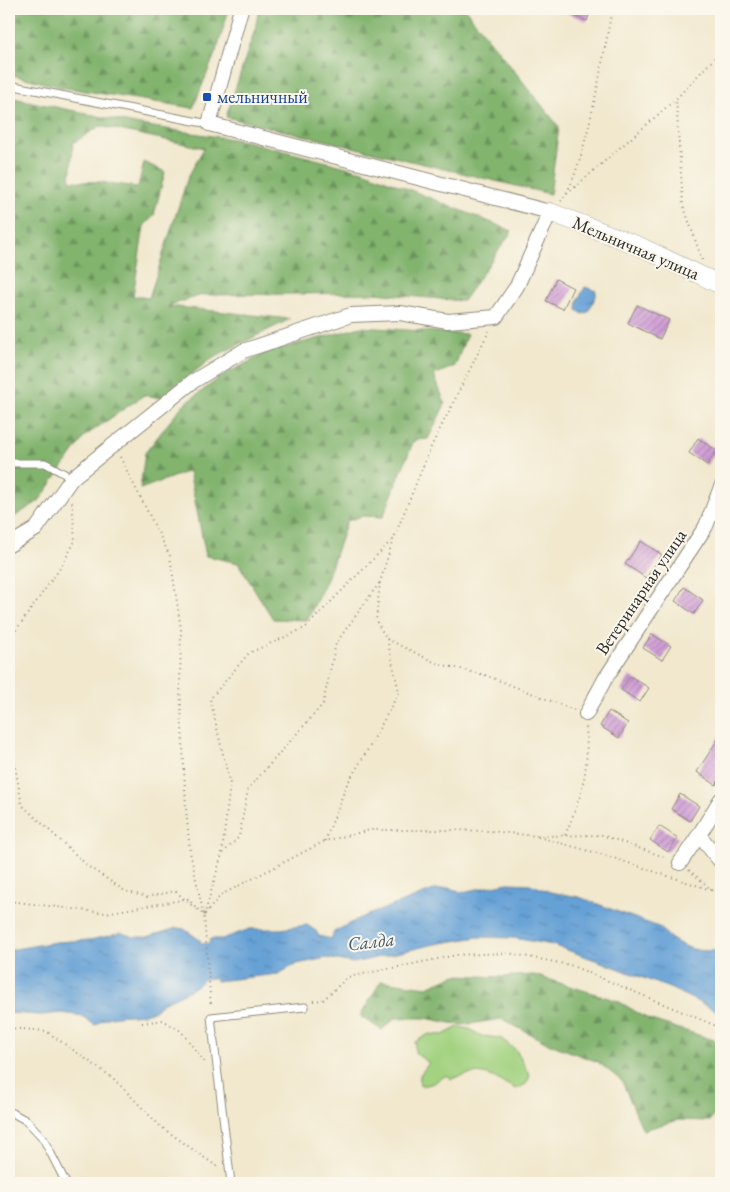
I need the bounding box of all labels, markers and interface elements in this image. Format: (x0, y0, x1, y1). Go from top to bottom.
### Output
place label: мельничный (217, 85, 308, 108)
marker: мельничный (201, 91, 213, 103)
street label: Мельничная улица (569, 210, 704, 285)
street label: Ветеринарная улица (590, 524, 692, 659)
water label: Салда (346, 926, 396, 957)

